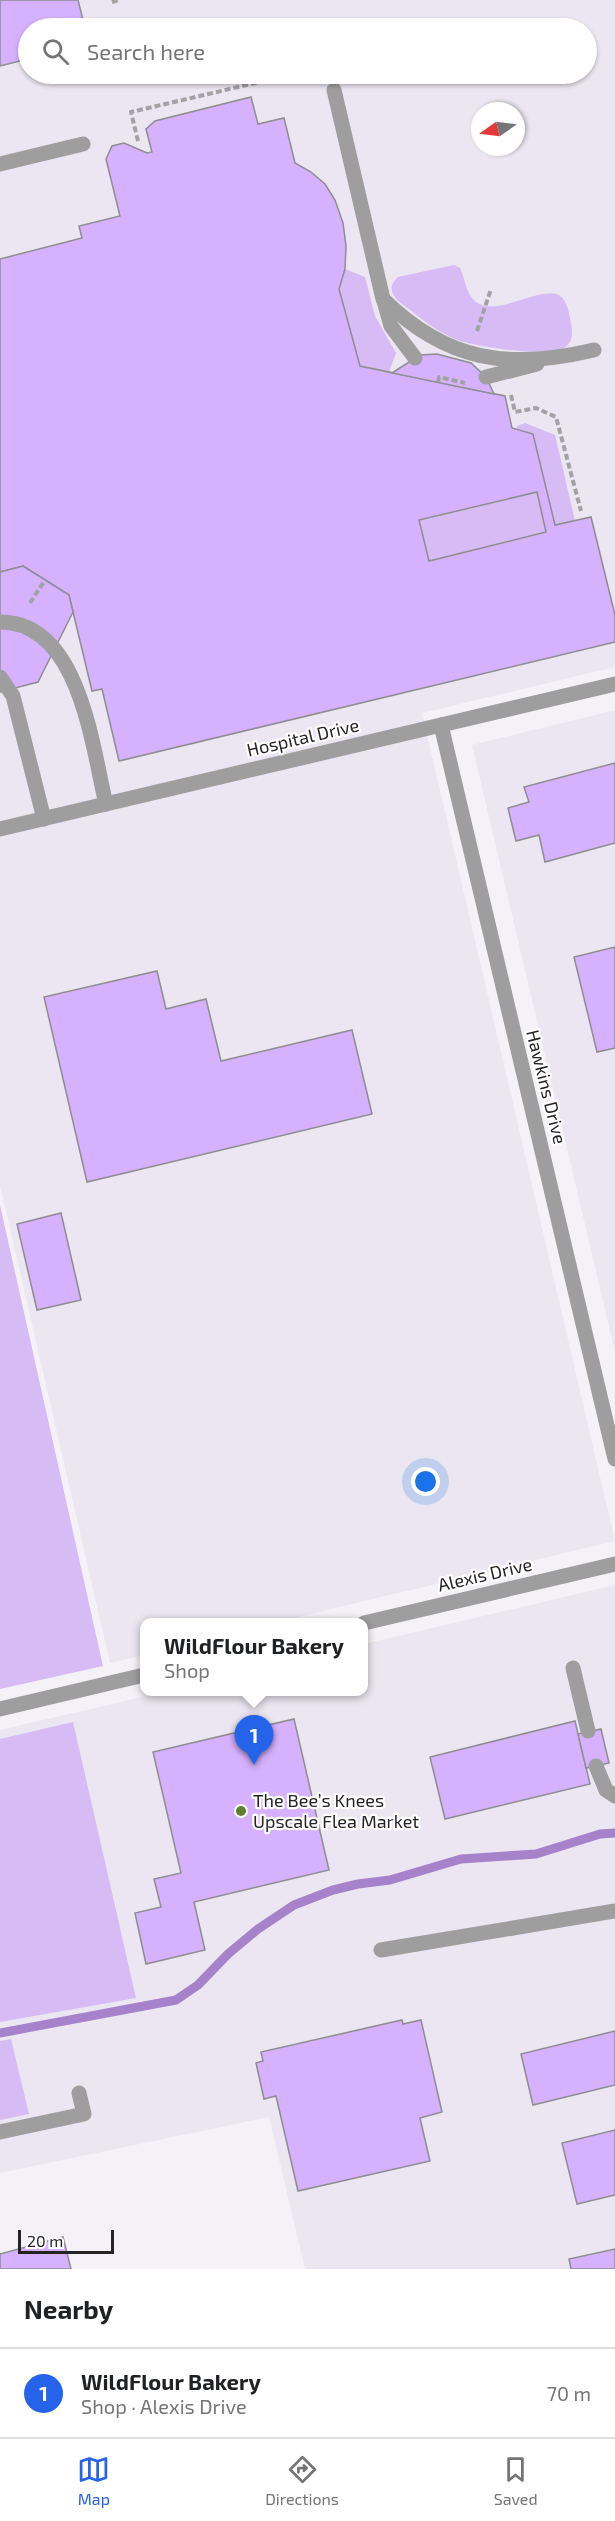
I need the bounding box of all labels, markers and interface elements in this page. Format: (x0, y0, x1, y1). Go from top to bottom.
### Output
search box (18, 18, 597, 84)
icon: search (39, 35, 72, 68)
text: Search here (87, 38, 205, 64)
north arrow (471, 102, 525, 156)
street label: Hospital Drive (244, 713, 361, 761)
street label: Hawkins Drive (522, 1027, 572, 1146)
your location (411, 1467, 440, 1496)
street label: Alexis Drive (435, 1553, 534, 1596)
popup (140, 1618, 368, 1696)
text: WildFlour Bakery (164, 1632, 344, 1658)
text: Shop (164, 1658, 210, 1682)
pin: 1 (234, 1716, 274, 1765)
place label: The Bee’s Knees Upscale Flea Market (253, 1789, 419, 1832)
marker: The Bee’s Knees Upscale Flea Market (234, 1804, 248, 1818)
scale bar (18, 2227, 114, 2254)
text: 20 m (27, 2231, 63, 2250)
text: Nearby (24, 2293, 113, 2324)
text: WildFlour Bakery (81, 2368, 261, 2394)
text: 1 (39, 2381, 48, 2405)
text: 70 m (547, 2381, 591, 2405)
text: Shop · Alexis Drive (81, 2394, 247, 2418)
tab: Map (77, 2453, 110, 2508)
tab: Directions (265, 2453, 339, 2508)
tab: Saved (494, 2453, 538, 2508)

